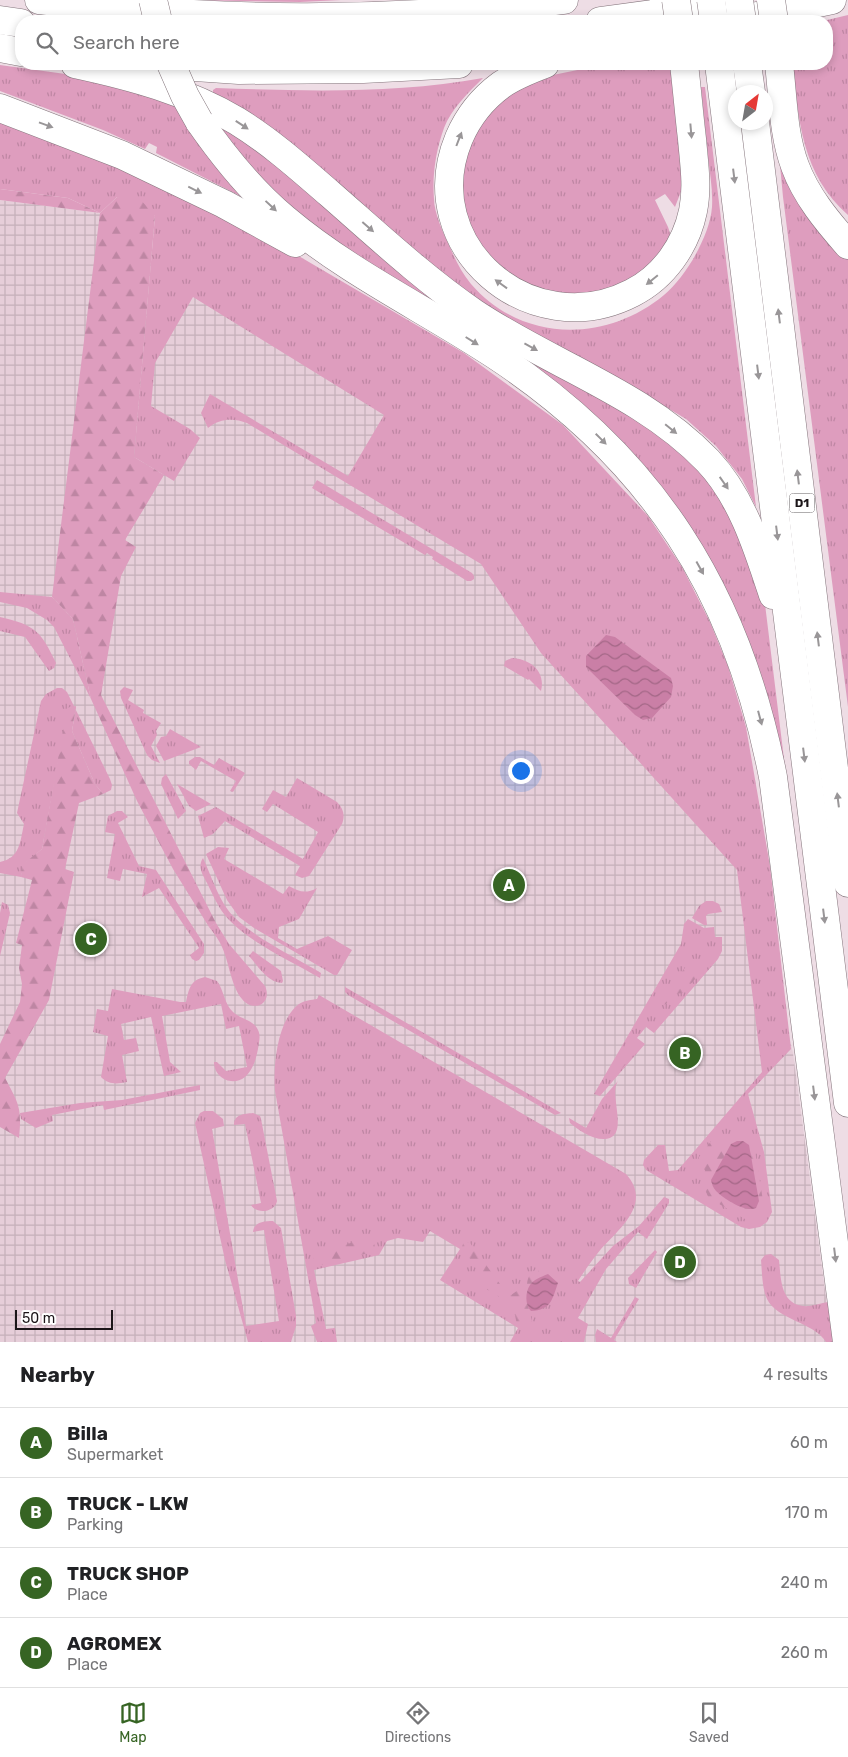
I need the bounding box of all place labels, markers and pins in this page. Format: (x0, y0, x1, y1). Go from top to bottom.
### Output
pin: A (493, 866, 525, 904)
pin: C (75, 920, 107, 958)
pin: B (669, 1034, 701, 1072)
pin: D (664, 1243, 696, 1281)

